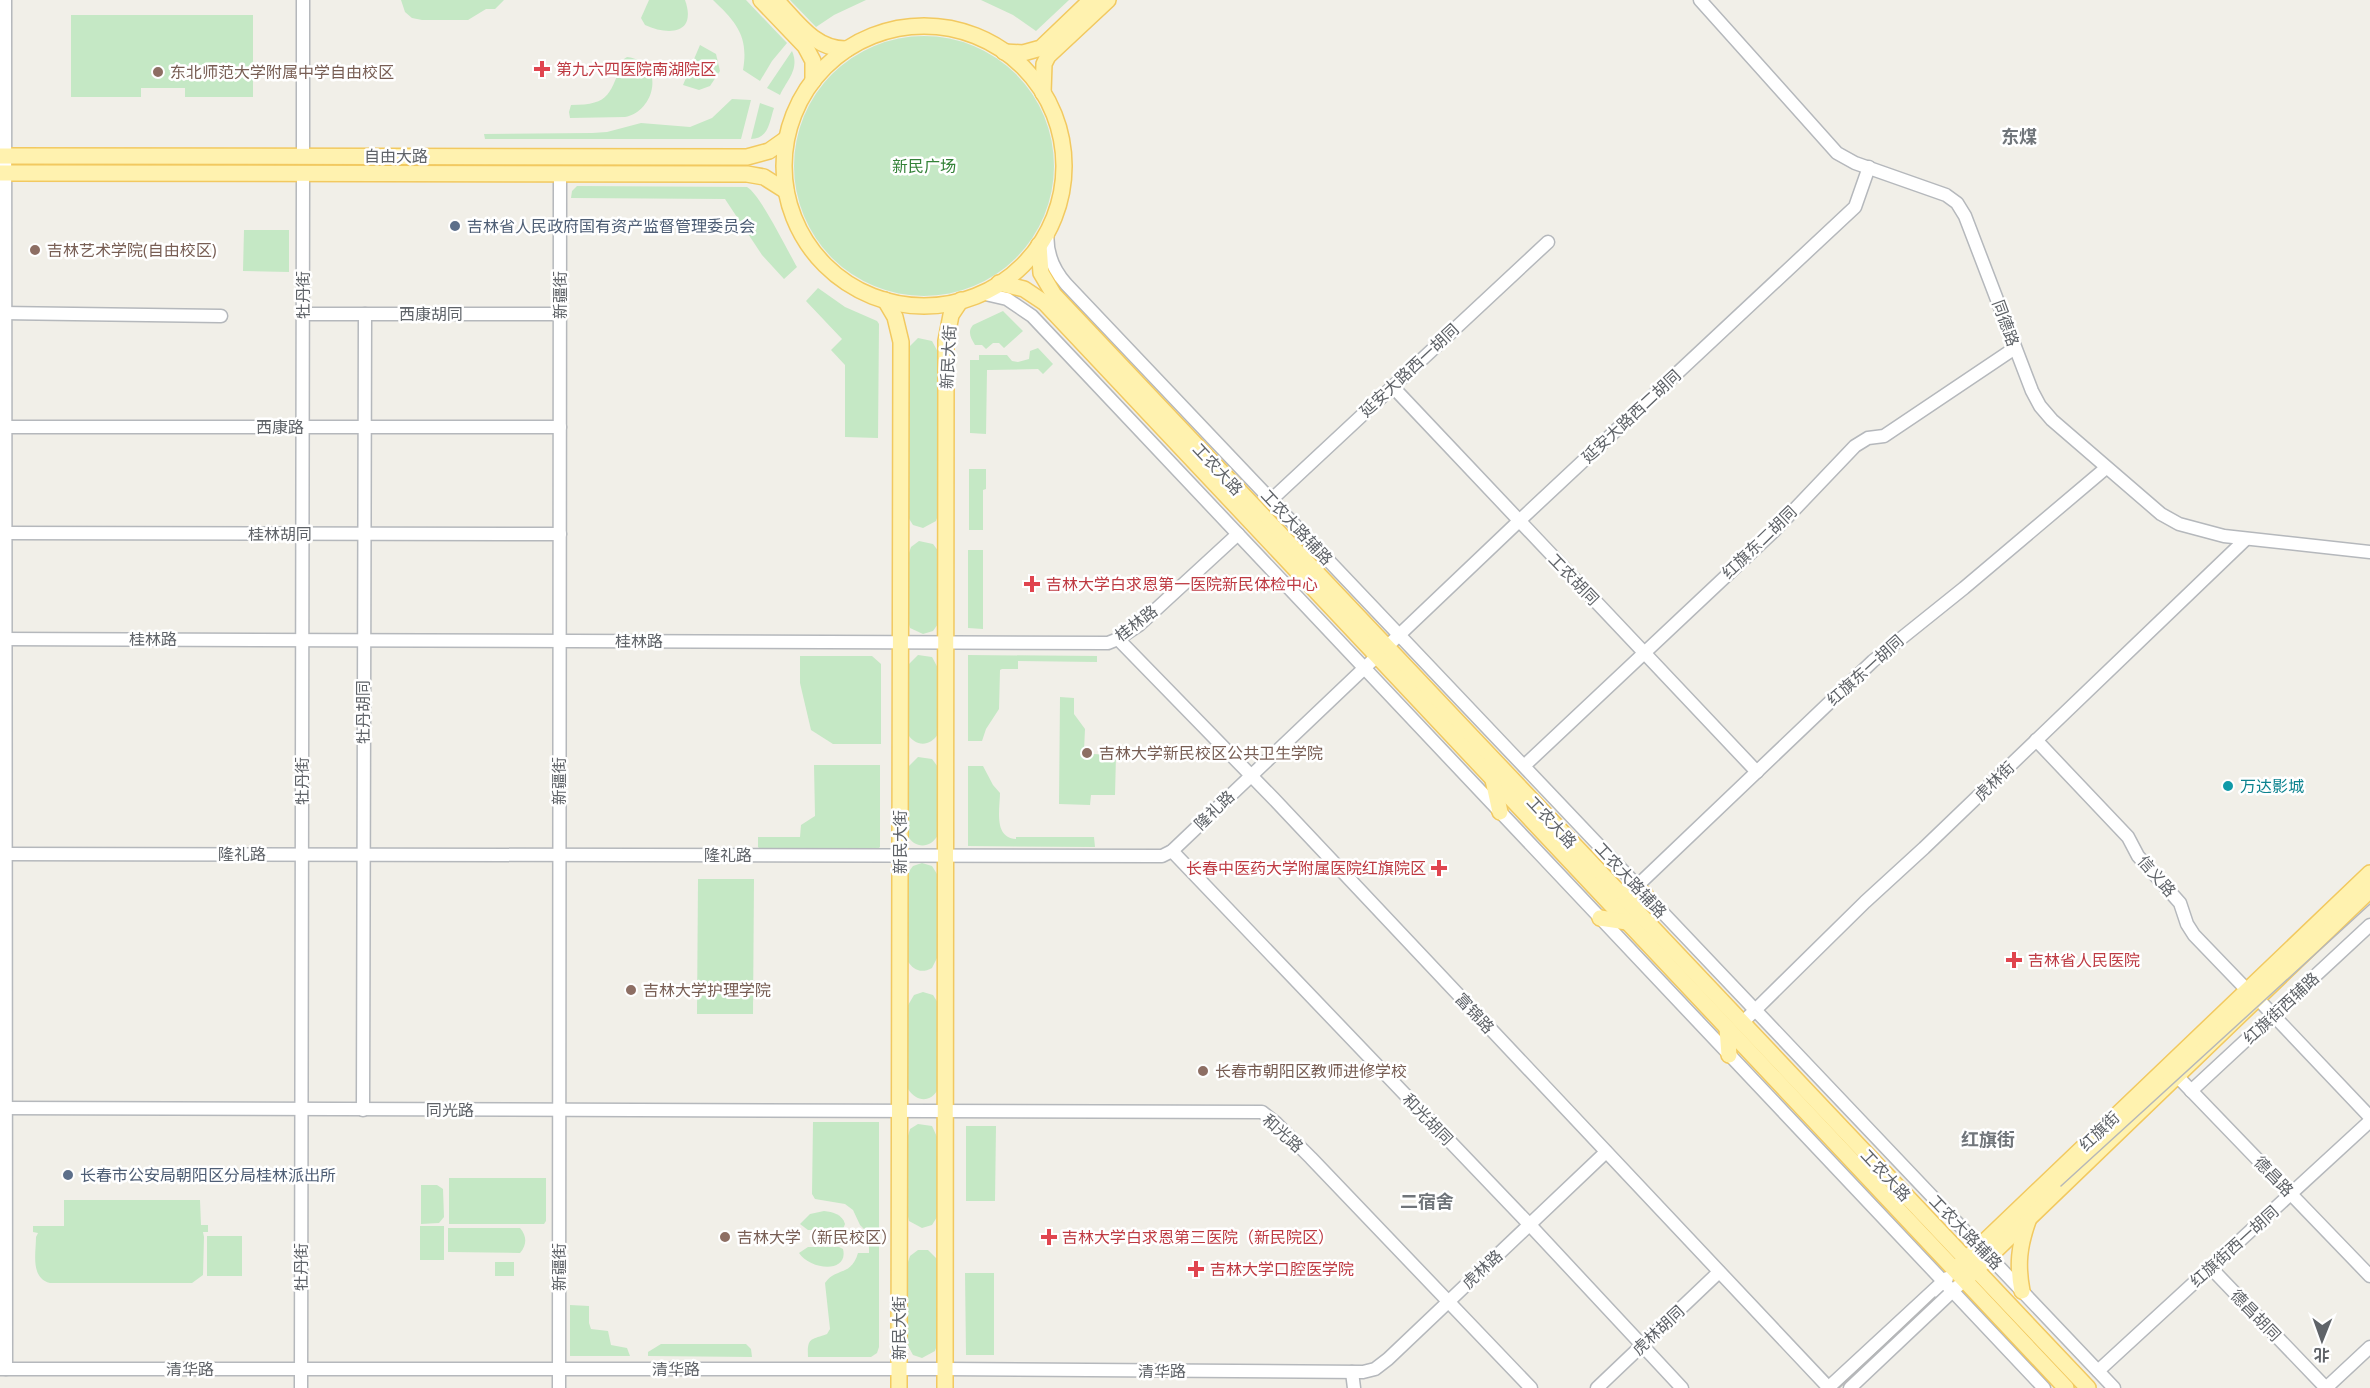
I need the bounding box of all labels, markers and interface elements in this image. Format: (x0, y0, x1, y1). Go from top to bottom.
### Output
place label: 第九六四医院南湖院区 (556, 58, 716, 80)
marker: 第九六四医院南湖院区 (533, 60, 551, 78)
place label: 东北师范大学附属中学自由校区 (170, 61, 394, 83)
marker: 东北师范大学附属中学自由校区 (151, 65, 165, 79)
district label: 东煤 (2001, 124, 2037, 148)
street label: 自由大路 (364, 145, 428, 167)
park label: 新民广场 (892, 155, 956, 177)
place label: 吉林省人民政府国有资产监督管理委员会 (467, 215, 755, 237)
marker: 吉林省人民政府国有资产监督管理委员会 (448, 219, 462, 233)
place label: 吉林艺术学院(自由校区) (47, 239, 217, 261)
marker: 吉林艺术学院(自由校区) (28, 243, 42, 257)
street label: 牡丹街 (292, 271, 314, 319)
street label: 新疆街 (549, 271, 571, 319)
street label: 同德路 (1987, 297, 2025, 349)
street label: 西康胡同 (399, 303, 463, 325)
street label: 延安大路西一胡同 (1355, 318, 1463, 422)
street label: 新民大街 (935, 324, 961, 390)
street label: 延安大路西二胡同 (1577, 364, 1685, 468)
street label: 西康路 (256, 416, 304, 438)
street label: 工农大路 (1188, 438, 1248, 500)
street label: 工农大路辅路 (1256, 484, 1338, 570)
street label: 红旗东二胡同 (1717, 501, 1801, 583)
street label: 桂林胡同 (248, 523, 312, 545)
street label: 工农胡同 (1544, 548, 1604, 610)
place label: 吉林大学白求恩第一医院新民体检中心 (1046, 573, 1318, 595)
marker: 吉林大学白求恩第一医院新民体检中心 (1023, 575, 1041, 593)
street label: 桂林路 (1110, 600, 1162, 646)
street label: 桂林路 (129, 628, 177, 650)
street label: 桂林路 (615, 630, 663, 652)
street label: 红旗东一胡同 (1822, 630, 1908, 710)
street label: 牡丹胡同 (352, 680, 374, 744)
place label: 吉林大学新民校区公共卫生学院 (1099, 742, 1323, 764)
marker: 吉林大学新民校区公共卫生学院 (1080, 746, 1094, 760)
street label: 虎林街 (1969, 756, 2019, 806)
street label: 牡丹街 (291, 757, 313, 805)
street label: 新疆街 (548, 757, 570, 805)
place label: 万达影城 (2240, 775, 2304, 797)
marker: 万达影城 (2221, 779, 2235, 793)
street label: 隆礼路 (1189, 785, 1239, 835)
street label: 工农大路 (1522, 791, 1582, 853)
street label: 新民大街 (889, 810, 911, 874)
street label: 工农大路辅路 (1590, 837, 1672, 923)
street label: 隆礼路 (218, 843, 266, 865)
street label: 隆礼路 (704, 844, 752, 866)
street label: 信义路 (2133, 851, 2181, 901)
place label: 长春中医药大学附属医院红旗院区 (1186, 857, 1426, 879)
marker: 长春中医药大学附属医院红旗院区 (1430, 859, 1448, 877)
place label: 吉林省人民医院 (2028, 949, 2140, 971)
marker: 吉林省人民医院 (2005, 951, 2023, 969)
street label: 红旗街西辅路 (2238, 967, 2324, 1049)
place label: 吉林大学护理学院 (643, 979, 771, 1001)
marker: 吉林大学护理学院 (624, 983, 638, 997)
street label: 富锦路 (1451, 988, 1499, 1038)
place label: 长春市朝阳区教师进修学校 (1215, 1060, 1407, 1082)
marker: 长春市朝阳区教师进修学校 (1196, 1064, 1210, 1078)
street label: 和光胡同 (1398, 1088, 1458, 1150)
street label: 同光路 (426, 1099, 474, 1121)
street label: 红旗街 (2074, 1106, 2124, 1156)
street label: 和光路 (1258, 1109, 1308, 1157)
district label: 红旗街 (1961, 1127, 2015, 1151)
street label: 工农大路 (1856, 1144, 1916, 1206)
street label: 德昌路 (2249, 1151, 2299, 1201)
place label: 长春市公安局朝阳区分局桂林派出所 (80, 1164, 336, 1186)
marker: 长春市公安局朝阳区分局桂林派出所 (61, 1168, 75, 1182)
district label: 二宿舍 (1400, 1189, 1454, 1213)
street label: 工农大路辅路 (1925, 1190, 2007, 1274)
street label: 红旗街西一胡同 (2185, 1200, 2283, 1292)
place label: 吉林大学（新民校区） (737, 1226, 897, 1248)
place label: 吉林大学白求恩第三医院（新民院区） (1062, 1226, 1334, 1248)
marker: 吉林大学白求恩第三医院（新民院区） (1040, 1228, 1058, 1246)
marker: 吉林大学（新民校区） (718, 1230, 732, 1244)
street label: 牡丹街 (290, 1243, 312, 1291)
street label: 新疆街 (548, 1243, 570, 1291)
street label: 虎林路 (1457, 1245, 1507, 1293)
place label: 吉林大学口腔医学院 (1210, 1258, 1354, 1280)
marker: 吉林大学口腔医学院 (1187, 1260, 1205, 1278)
street label: 德昌胡同 (2226, 1284, 2286, 1346)
street label: 新民大街 (888, 1296, 910, 1360)
street label: 虎林胡同 (1627, 1300, 1689, 1360)
north arrow (2292, 1310, 2352, 1370)
text: 北 (2314, 1344, 2330, 1366)
street label: 清华路 (166, 1358, 214, 1380)
street label: 清华路 (652, 1358, 700, 1380)
street label: 清华路 (1138, 1360, 1186, 1382)

